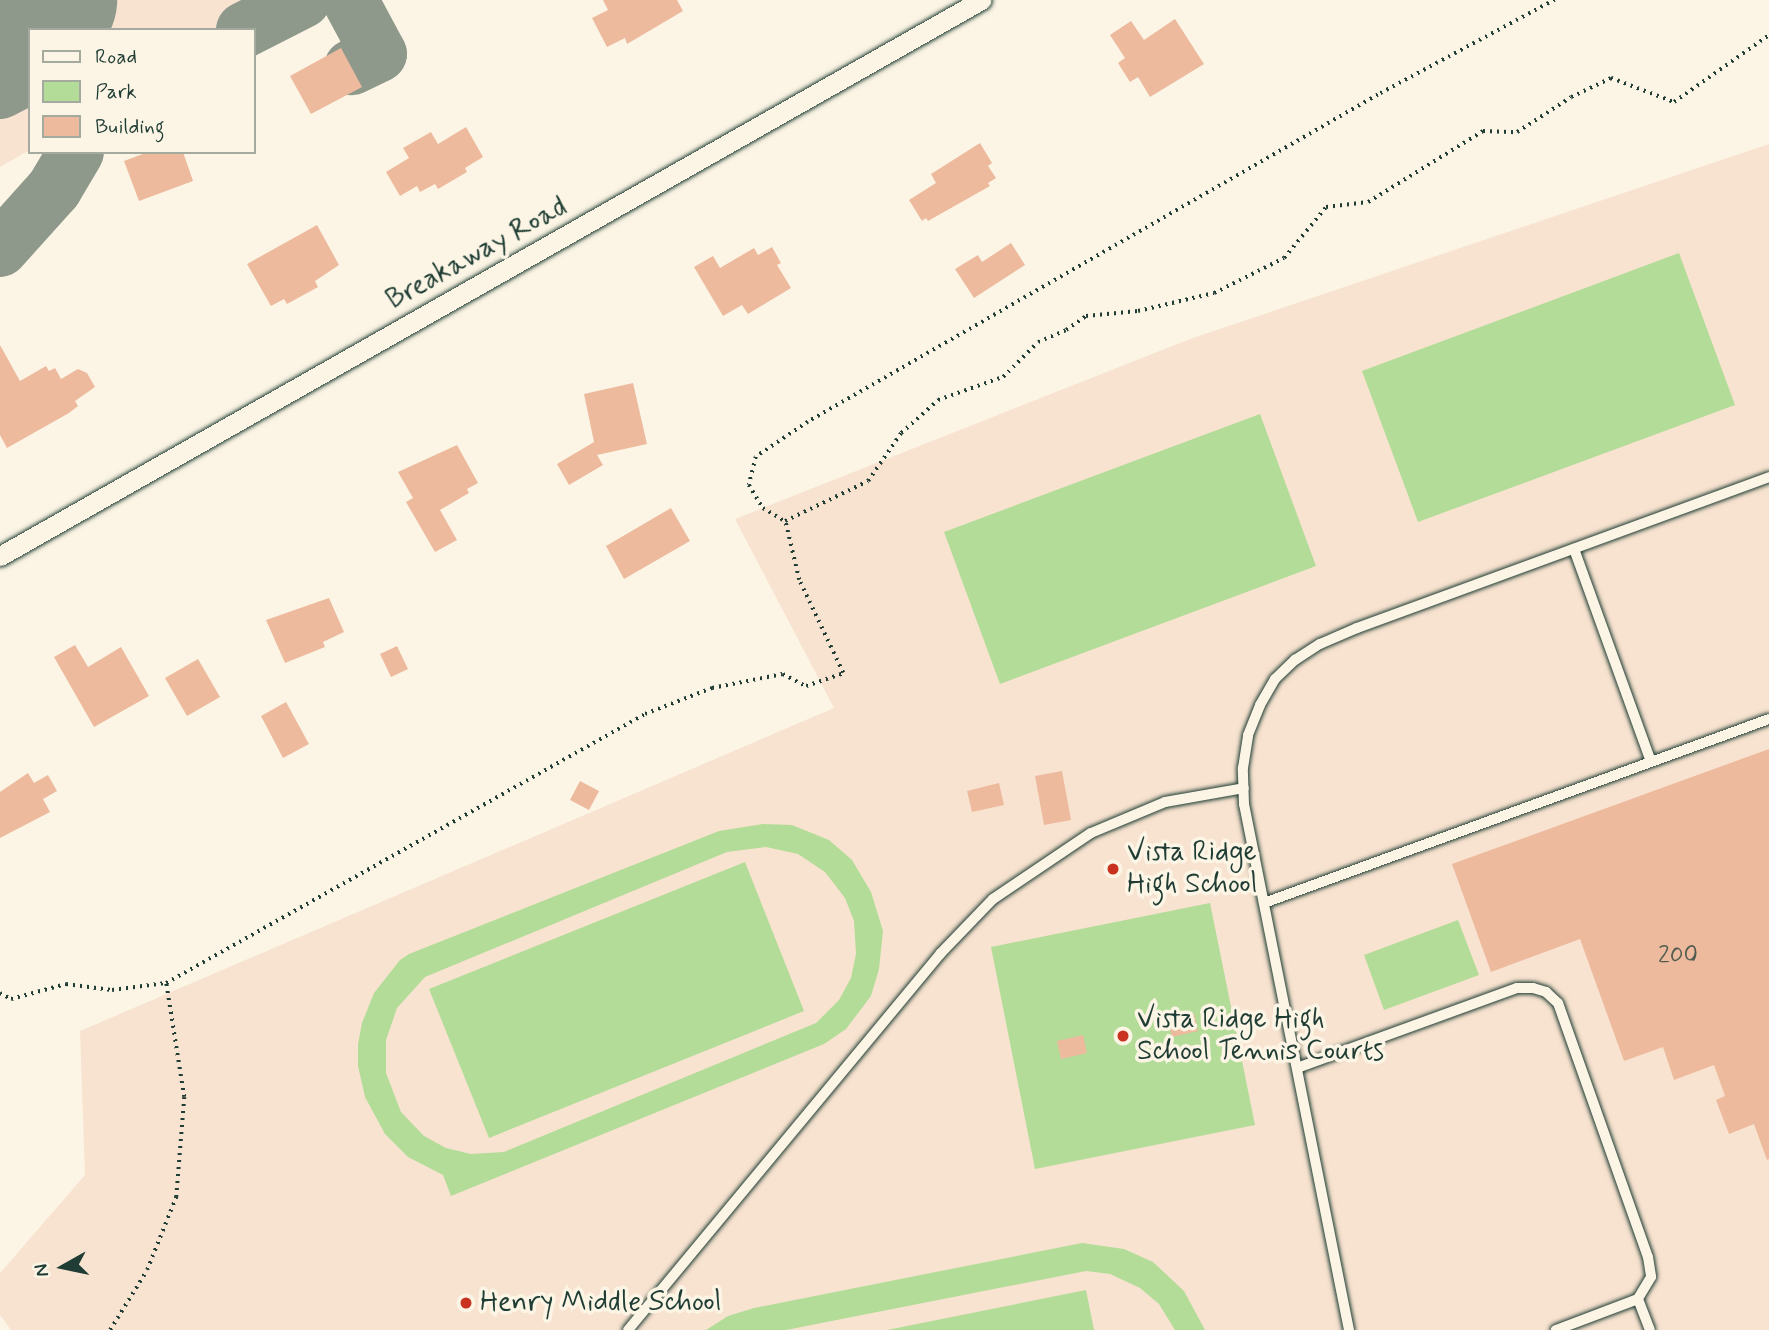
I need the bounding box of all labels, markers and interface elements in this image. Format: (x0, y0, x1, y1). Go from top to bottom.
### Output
legend (28, 28, 256, 154)
text: Road (95, 43, 137, 71)
text: Park (95, 78, 137, 106)
text: Building (95, 113, 165, 141)
street label: Breakaway Road (383, 191, 571, 317)
place label: Vista Ridge High School (1127, 836, 1257, 902)
marker: Vista Ridge High School (1105, 861, 1121, 877)
house number: 200 (1658, 942, 1698, 970)
place label: Vista Ridge High School Tennis Courts (1137, 1003, 1384, 1069)
marker: Vista Ridge High School Tennis Courts (1115, 1028, 1131, 1044)
north arrow (28, 1232, 98, 1302)
text: N (28, 1262, 55, 1279)
place label: Henry Middle School (480, 1286, 721, 1320)
marker: Henry Middle School (458, 1295, 474, 1311)

